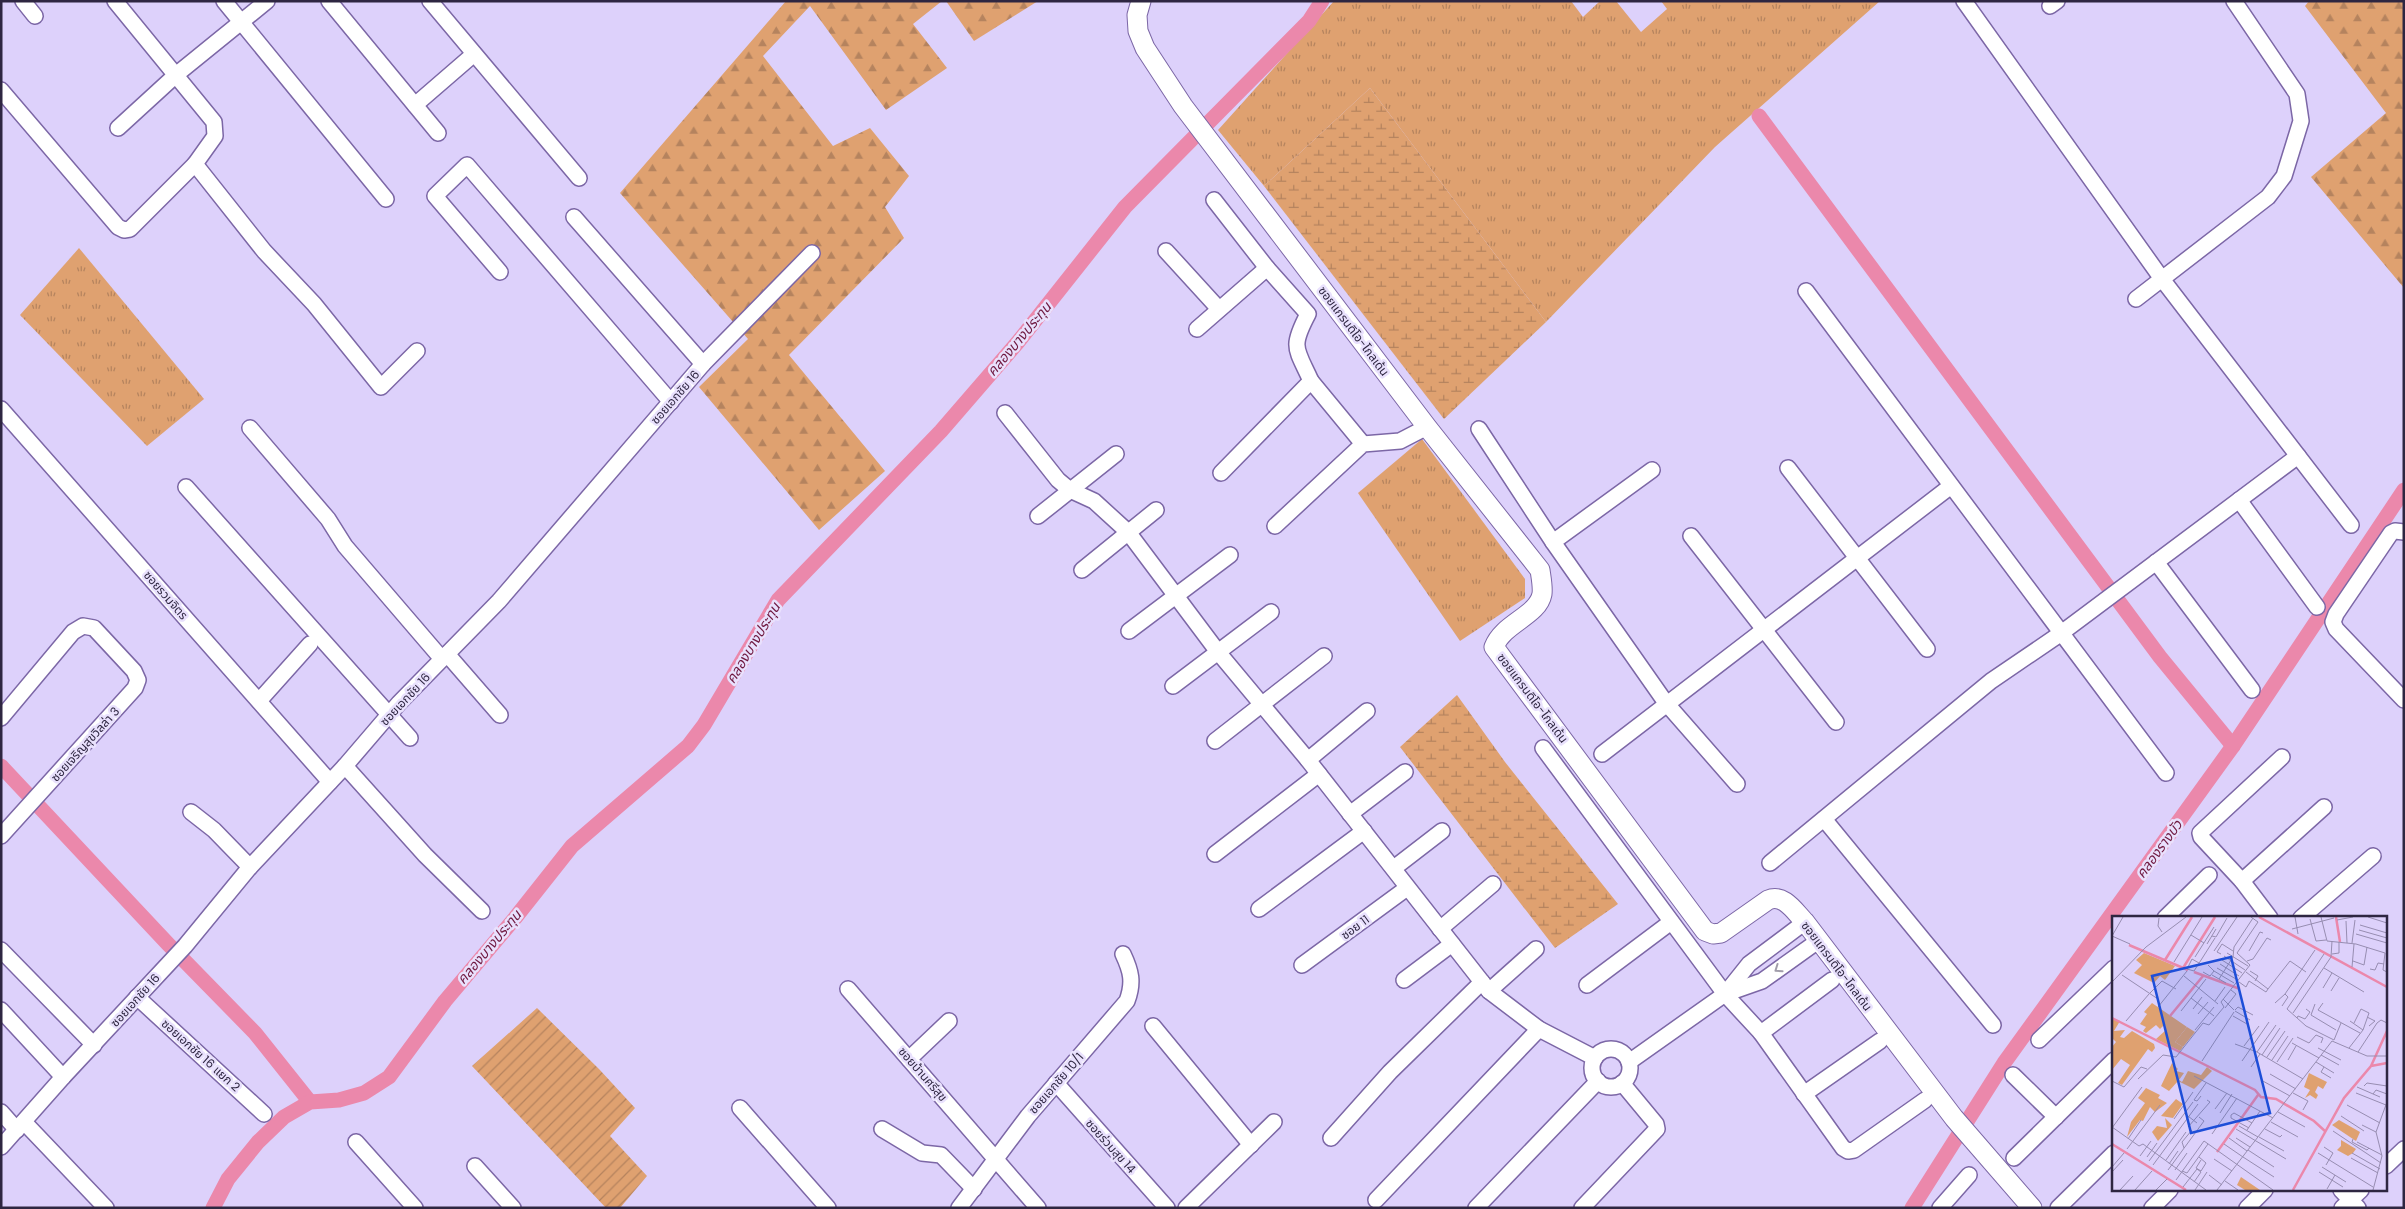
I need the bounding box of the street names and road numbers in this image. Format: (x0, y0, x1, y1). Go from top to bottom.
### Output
street label: ซอยแกรนดิโอ-โกลเด้น (1315, 283, 1393, 379)
street label: ซอยเอกชัย 16 (647, 366, 703, 428)
street label: ซอยรวมจิตร (140, 567, 192, 623)
street label: ซอยแกรนดิโอ-โกลเด้น (1494, 650, 1572, 746)
street label: ซอยเอกชัย 16 (376, 669, 434, 729)
street label: ซอยเจริญสุขวิลล่า 3 (47, 703, 123, 785)
street label: ซอย 11 (1337, 911, 1373, 943)
street label: ซอยแกรนดิโอ-โกลเด้น (1798, 918, 1876, 1014)
street label: ซอยเอกชัย 16 (106, 970, 164, 1030)
street label: ซอยเอกชัย 16 แยก 2 (158, 1015, 244, 1095)
street label: ซอยบ้านศรีสุข (895, 1043, 951, 1105)
street label: ซอยเอกชัย 10/1 (1025, 1049, 1087, 1117)
street label: ซอยร่วมสุข 14 (1082, 1115, 1140, 1177)

